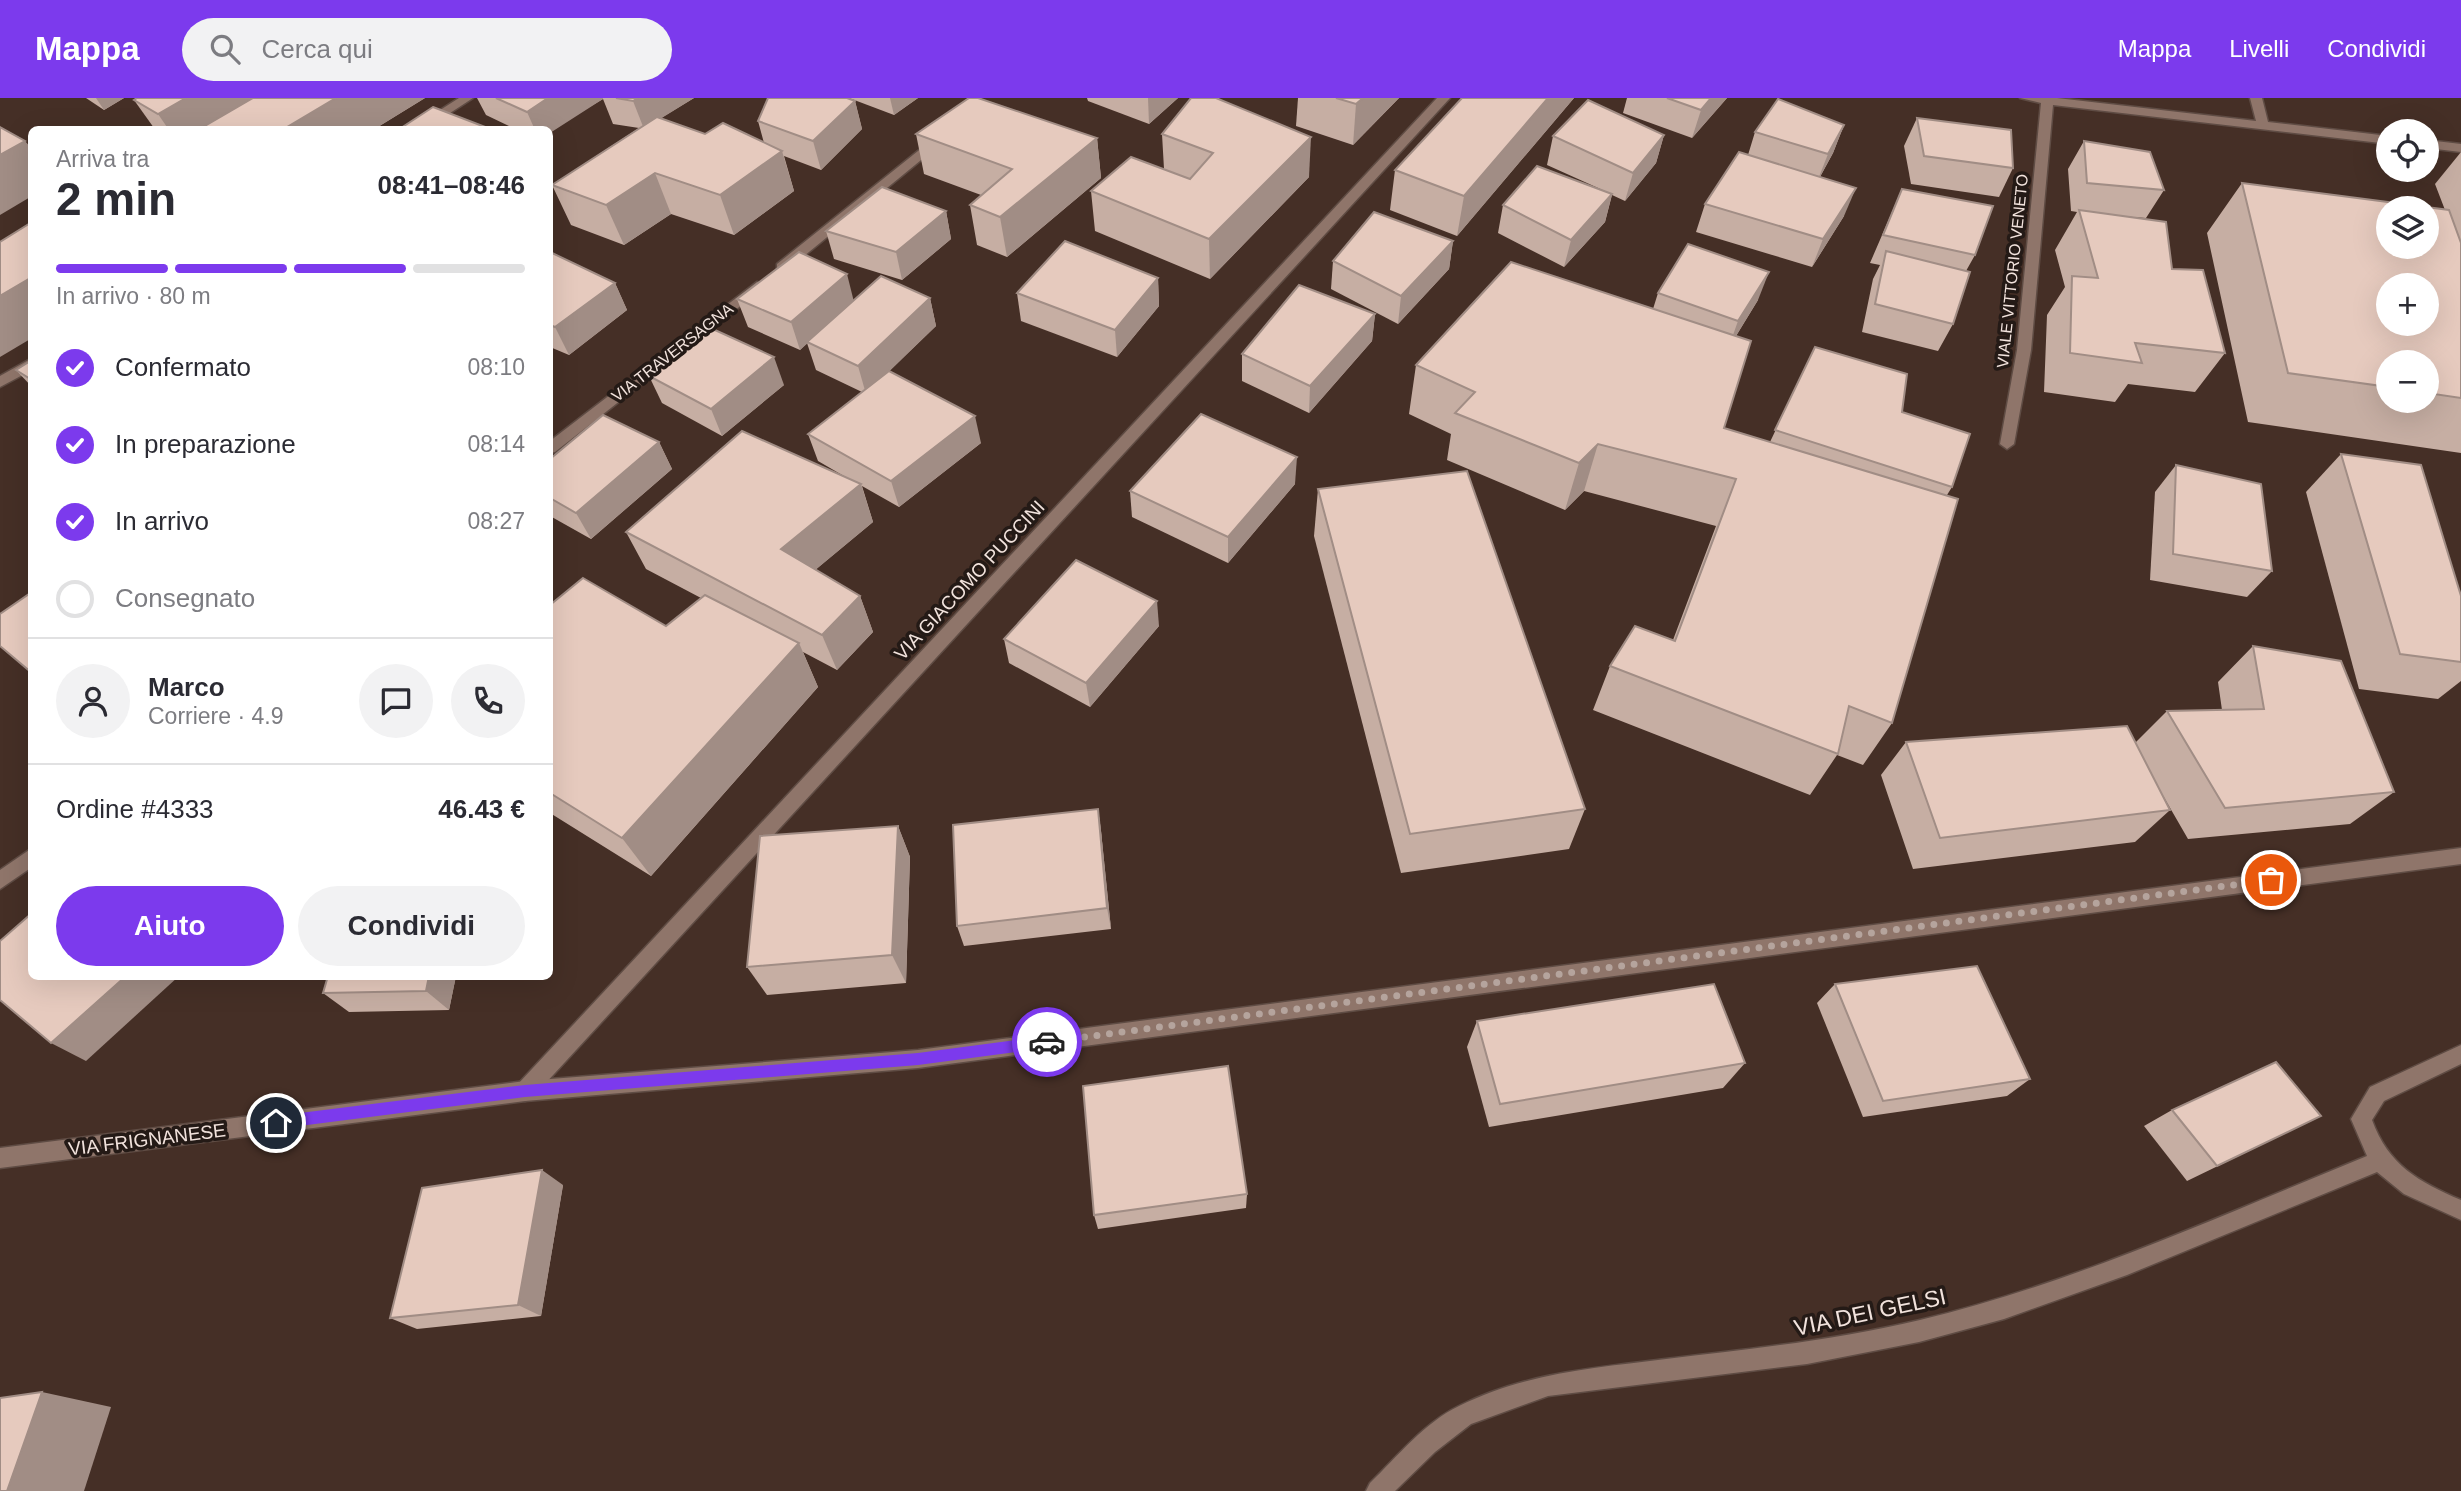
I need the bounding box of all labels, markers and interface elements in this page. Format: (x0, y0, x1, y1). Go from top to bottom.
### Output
search box (182, 18, 672, 81)
text: Mappa (35, 30, 140, 67)
icon: search (206, 30, 244, 68)
text: Cerca qui (262, 34, 373, 64)
text: Mappa (2118, 35, 2191, 62)
text: Livelli (2229, 35, 2289, 62)
text: Condividi (2327, 35, 2426, 62)
map controls (2376, 119, 2439, 413)
button: locate (2376, 119, 2439, 182)
text: Arriva tra (56, 146, 149, 172)
text: 08:41–08:46 (378, 170, 525, 200)
text: 2 min (56, 173, 176, 225)
street label: VIALE VITTORIO VENETO (1994, 173, 2031, 369)
button: layers (2376, 196, 2439, 259)
button: + (2376, 273, 2439, 336)
text: In arrivo · 80 m (56, 283, 211, 309)
street label: VIA TRAVERSAGNA (608, 300, 736, 405)
icon: check (56, 349, 94, 387)
button: − (2376, 350, 2439, 413)
text: Confermato (115, 352, 251, 382)
text: 08:10 (467, 354, 525, 380)
icon: check (56, 426, 94, 464)
text: In preparazione (115, 429, 296, 459)
text: 08:14 (467, 431, 525, 457)
street label: VIA GIACOMO PUCCINI (890, 496, 1049, 664)
icon: check (56, 503, 94, 541)
text: In arrivo (115, 506, 209, 536)
text: 08:27 (467, 508, 525, 534)
text: Consegnato (115, 583, 255, 613)
button: person (56, 664, 130, 738)
button: chat (359, 664, 433, 738)
button: phone (451, 664, 525, 738)
text: Marco (148, 672, 225, 702)
text: Corriere · 4.9 (148, 703, 283, 729)
text: Ordine #4333 (56, 794, 214, 824)
text: 46.43 € (438, 794, 525, 824)
pin (2241, 850, 2301, 910)
icon: bag (2252, 861, 2290, 899)
button: Aiuto (56, 886, 284, 966)
button: Condividi (298, 886, 525, 966)
courier (1012, 1007, 1082, 1077)
icon: car (1028, 1023, 1066, 1061)
pin (246, 1093, 306, 1153)
icon: home (257, 1104, 295, 1142)
street label: VIA FRIGNANESE (67, 1119, 227, 1160)
street label: VIA DEI GELSI (1792, 1283, 1948, 1341)

